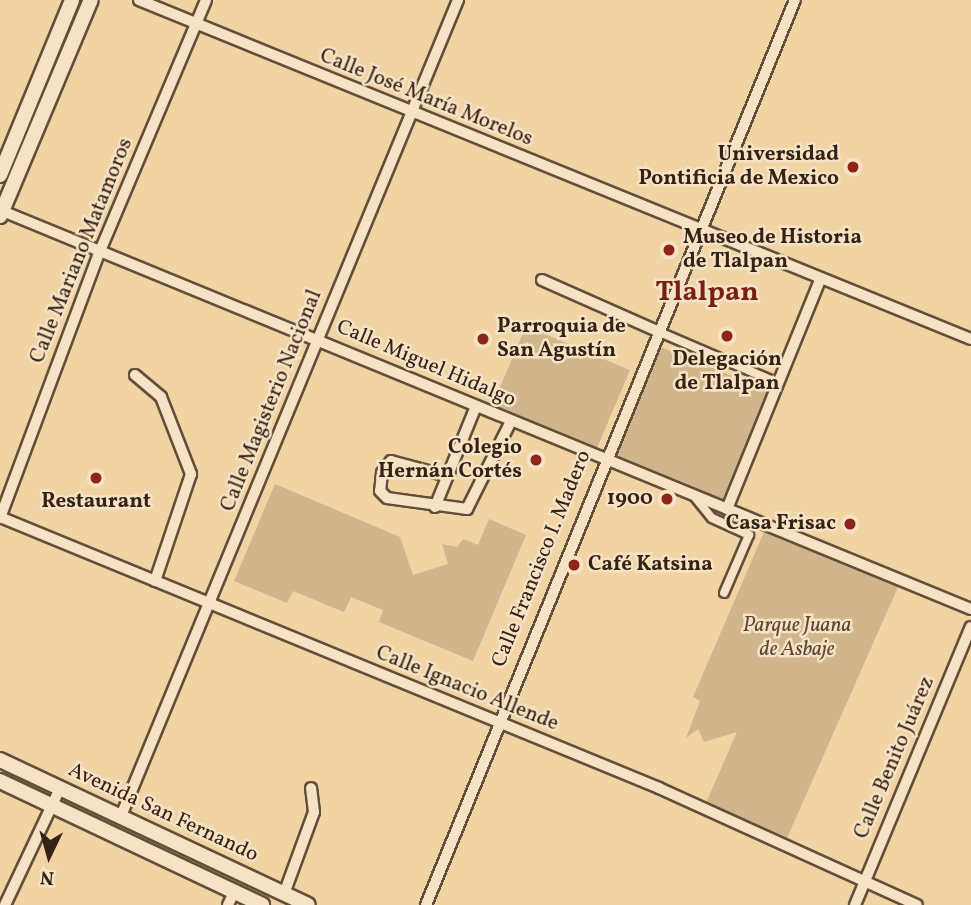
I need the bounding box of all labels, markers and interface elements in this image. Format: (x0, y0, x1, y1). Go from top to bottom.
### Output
street label: Calle José María Morelos (316, 44, 536, 152)
street label: Calle Mariano Matamoros (25, 135, 139, 367)
place label: Universidad Pontificia de Mexico (638, 142, 839, 192)
marker: Universidad Pontificia de Mexico (845, 159, 861, 175)
place label: Museo de Historia de Tlalpan (683, 225, 862, 275)
marker: Museo de Historia de Tlalpan (661, 242, 677, 258)
district label: Tlalpan (655, 276, 759, 310)
street label: Calle Magisterio Nacional (216, 287, 328, 515)
place label: Parroquia de San Agustín (497, 314, 626, 364)
street label: Calle Miguel Hidalgo (333, 315, 519, 413)
marker: Delegación de Tlalpan (719, 328, 735, 344)
marker: Parroquia de San Agustín (475, 331, 491, 347)
place label: Delegación de Tlalpan (672, 347, 782, 397)
place label: Colegio Hernán Cortés (378, 435, 522, 485)
street label: Calle Francisco I. Madero (487, 447, 597, 671)
marker: Colegio Hernán Cortés (528, 452, 544, 468)
marker: Restaurant (88, 470, 104, 486)
place label: 1900 (607, 486, 653, 512)
place label: Restaurant (41, 489, 151, 515)
marker: 1900 (659, 491, 675, 507)
place label: Casa Frisac (726, 511, 836, 537)
marker: Casa Frisac (842, 516, 858, 532)
place label: Café Katsina (588, 552, 713, 578)
marker: Café Katsina (566, 557, 582, 573)
park label: Parque Juana de Asbaje (743, 613, 851, 663)
street label: Calle Ignacio Allende (372, 641, 562, 737)
street label: Calle Benito Juárez (849, 673, 941, 843)
street label: Avenida San Fernando (64, 758, 262, 868)
north arrow (14, 821, 84, 891)
text: N (39, 863, 55, 890)

